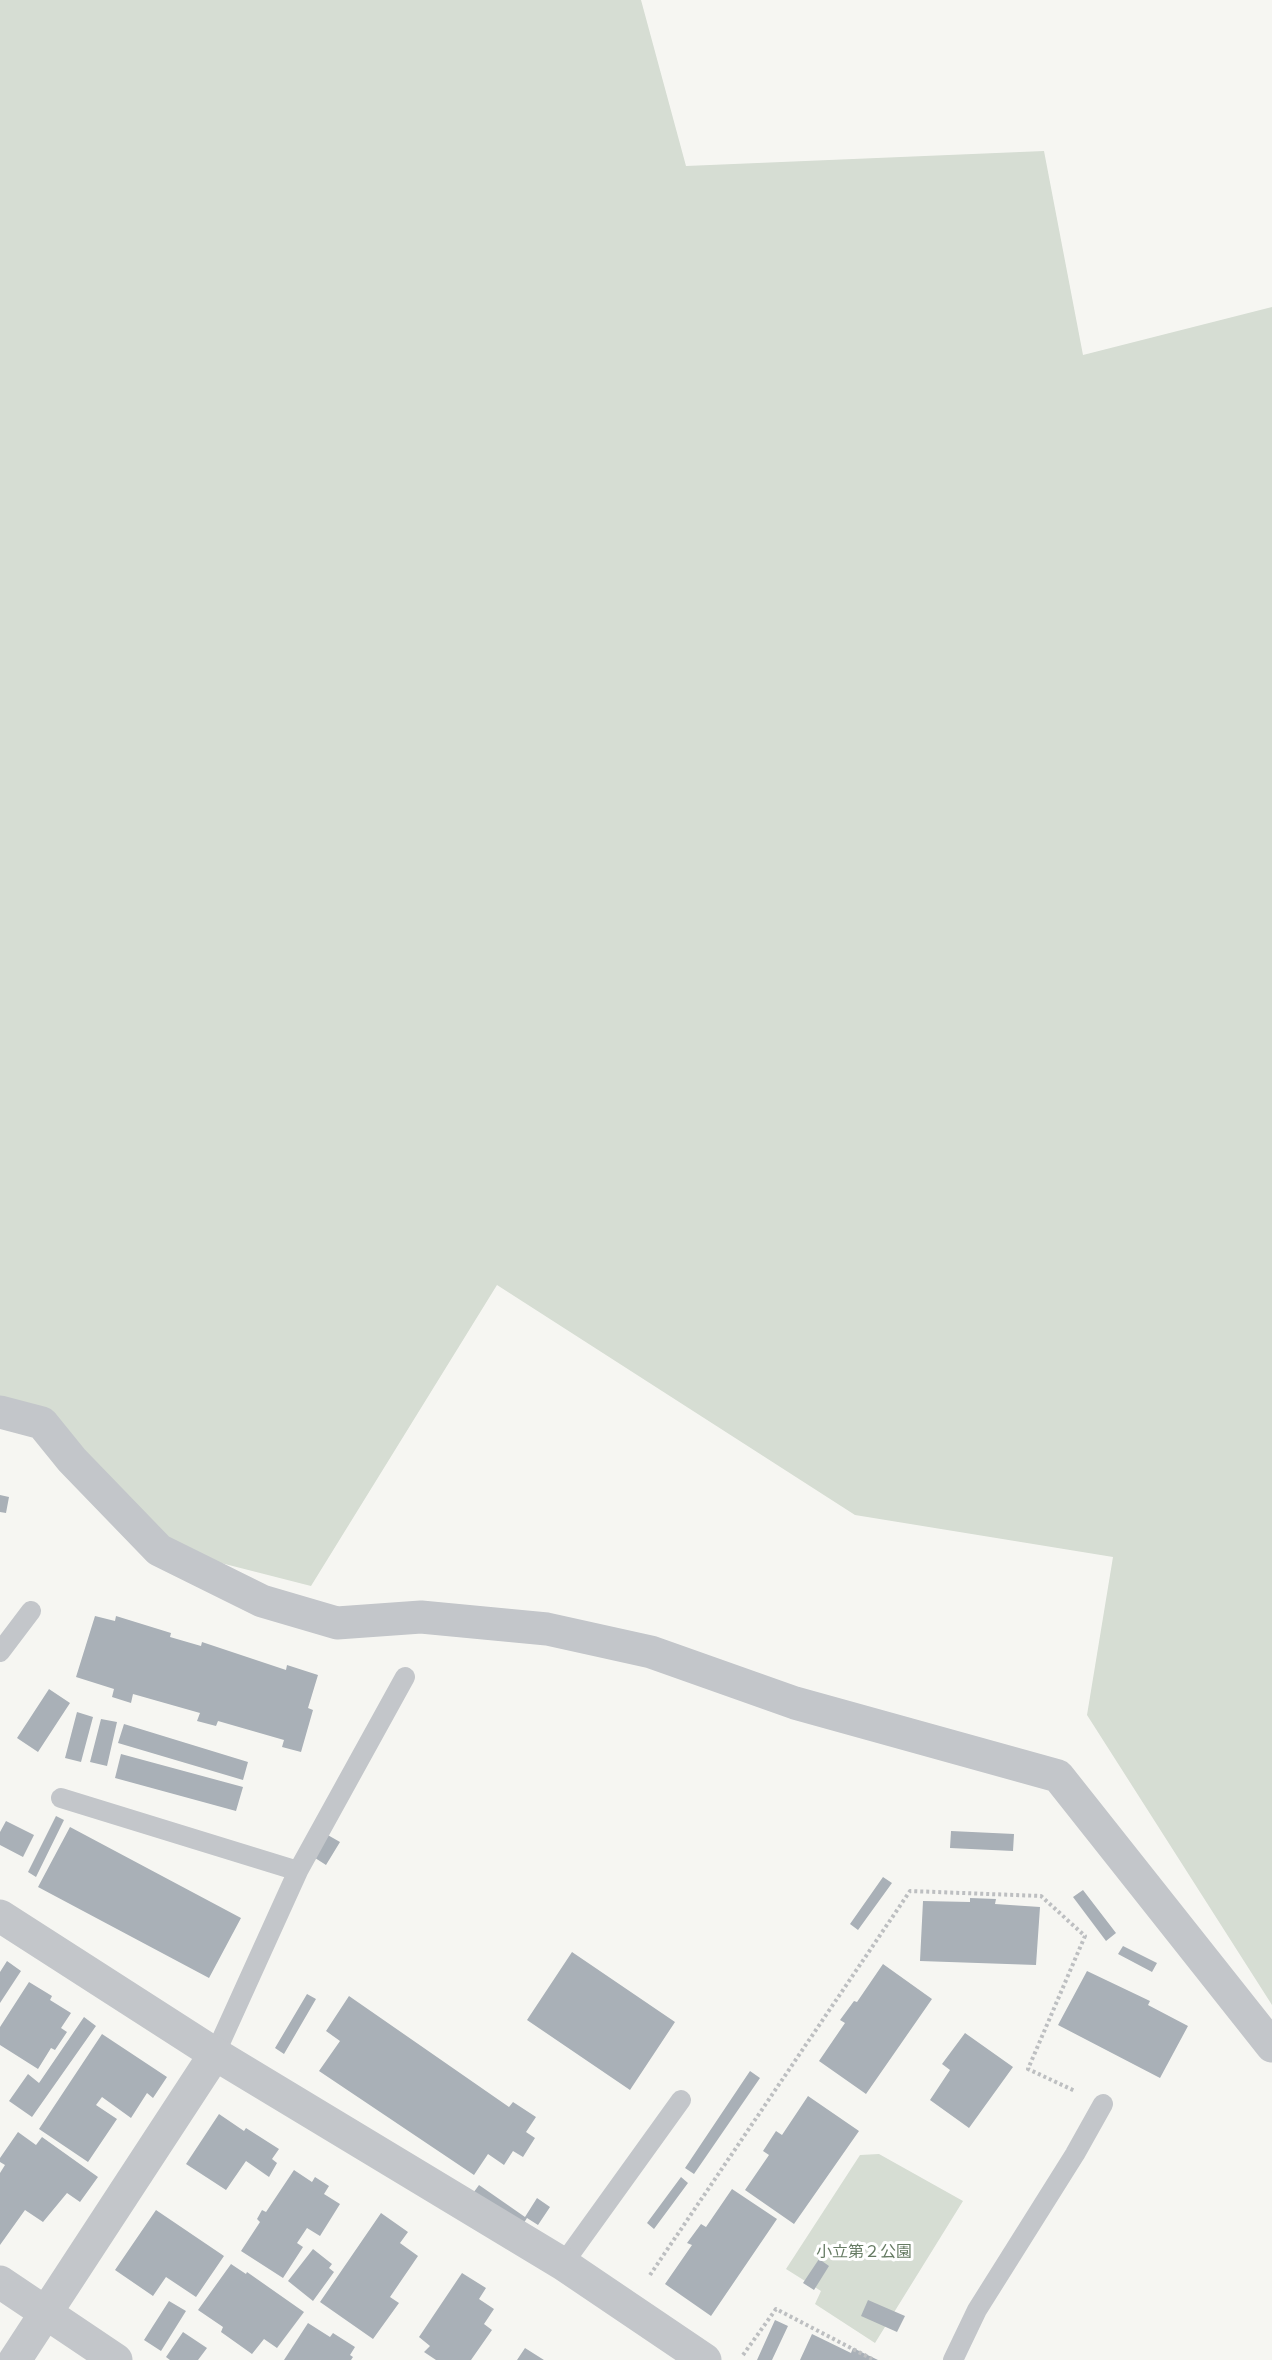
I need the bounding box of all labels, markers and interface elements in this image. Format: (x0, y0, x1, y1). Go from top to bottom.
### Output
park label: 小立第２公園 (816, 2243, 912, 2263)

